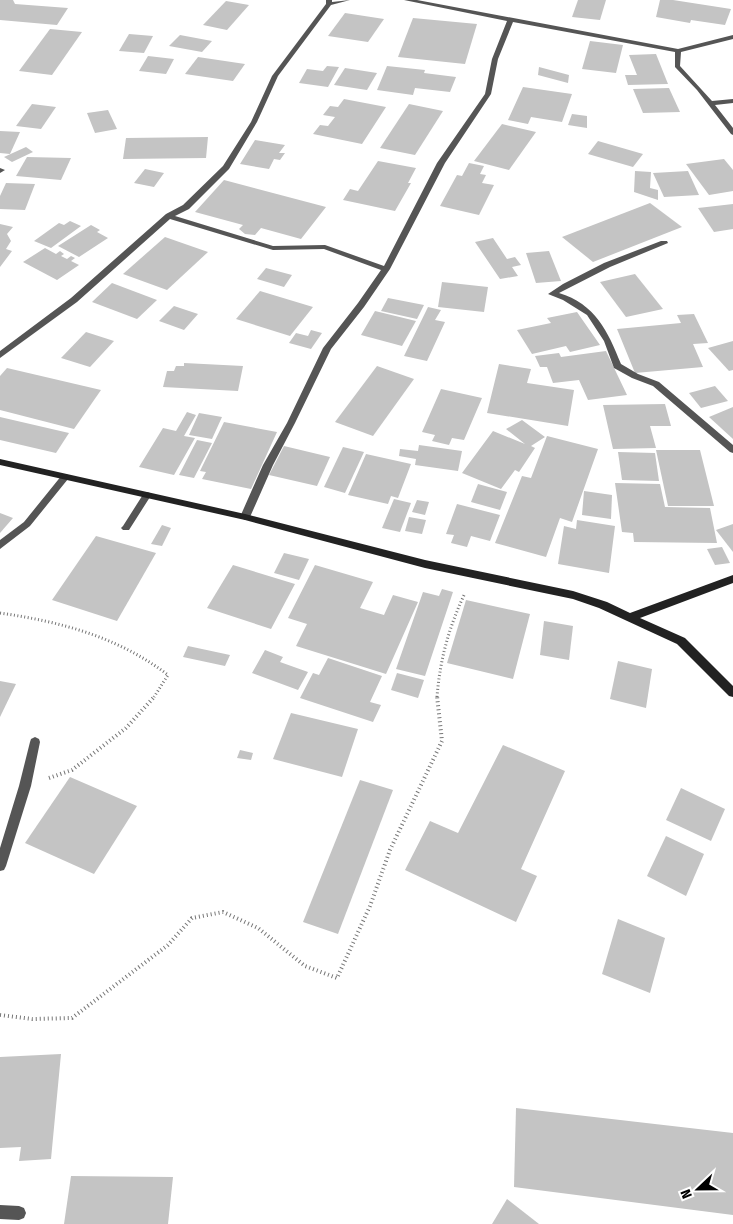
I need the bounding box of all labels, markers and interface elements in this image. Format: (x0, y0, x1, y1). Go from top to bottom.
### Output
north arrow (673, 1164, 723, 1214)
text: N (677, 1187, 696, 1201)

